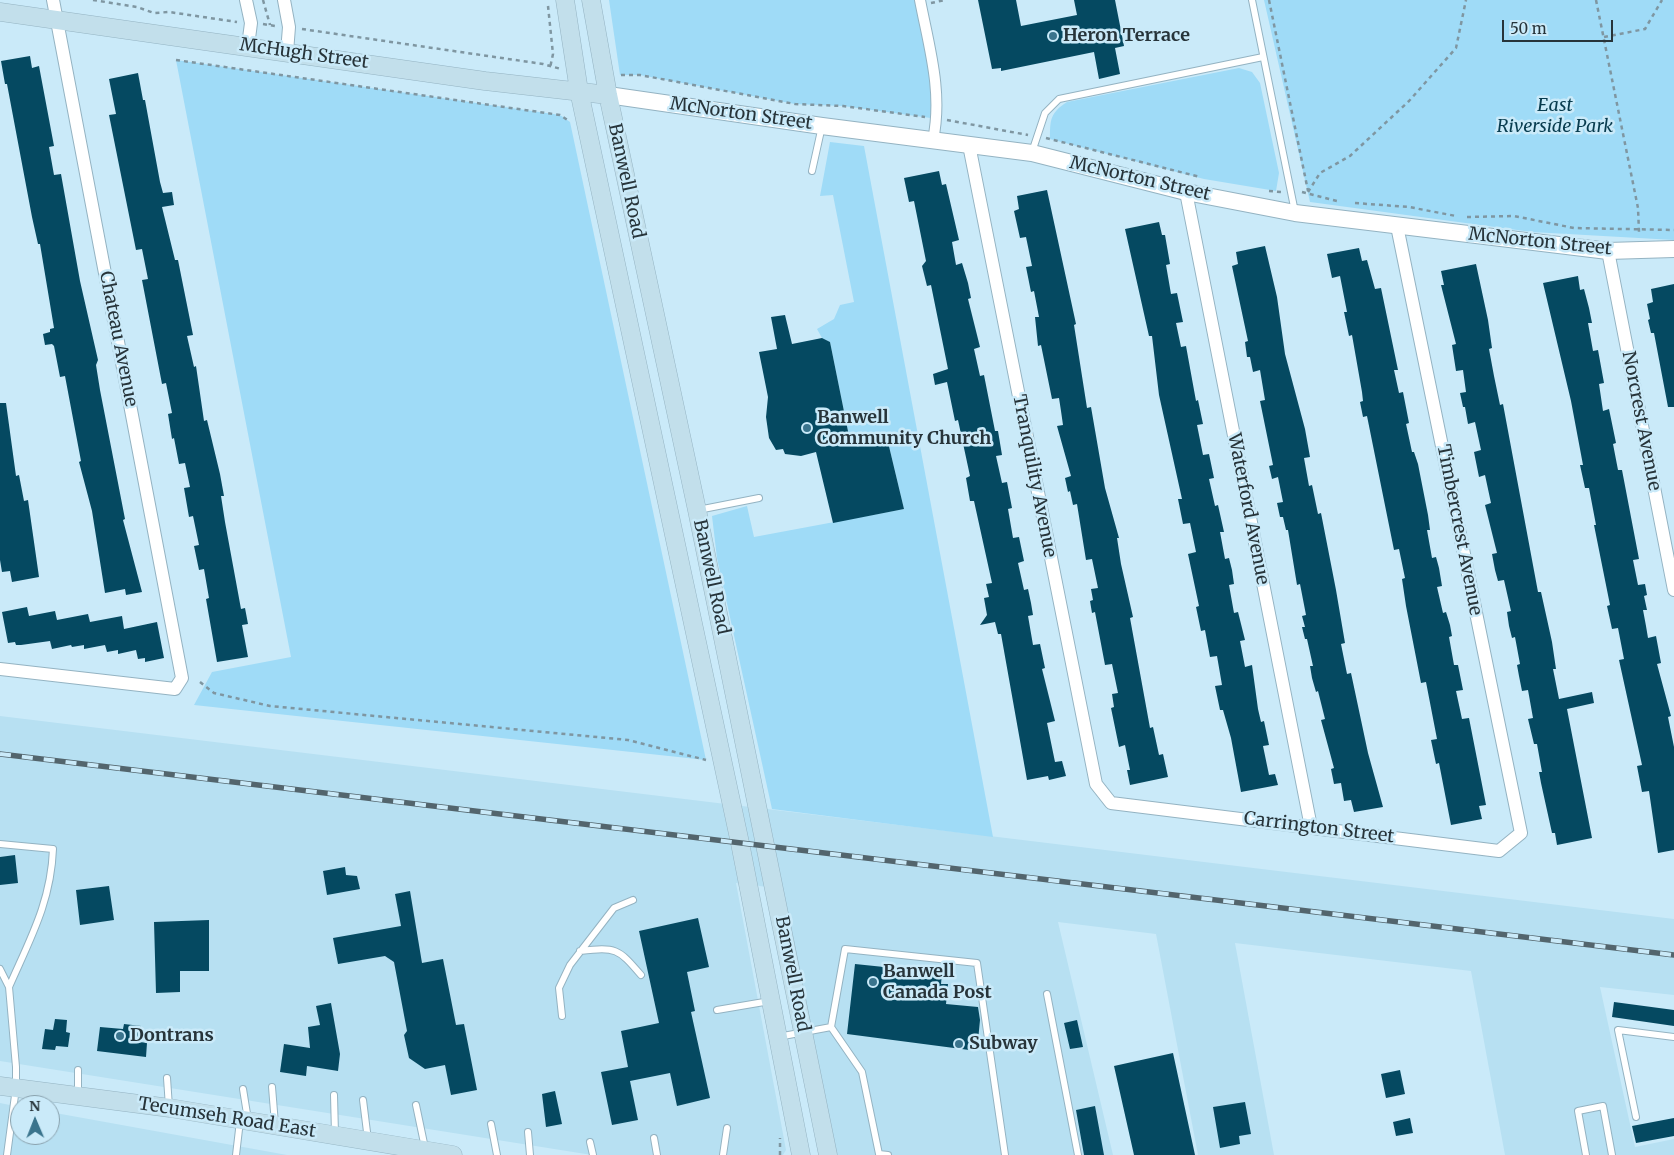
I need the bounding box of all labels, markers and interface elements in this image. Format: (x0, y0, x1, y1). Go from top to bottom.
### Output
scale bar (1504, 10, 1615, 42)
text: 50 m (1510, 19, 1547, 38)
place label: Heron Terrace (1063, 25, 1190, 47)
marker: Heron Terrace (1047, 30, 1059, 42)
street label: McHugh Street (238, 34, 370, 74)
street label: McNorton Street (668, 93, 814, 135)
park label: East Riverside Park (1497, 95, 1613, 138)
street label: Banwell Road (603, 121, 649, 241)
street label: McNorton Street (1068, 152, 1212, 206)
street label: McNorton Street (1467, 224, 1613, 260)
street label: Chateau Avenue (94, 270, 142, 408)
street label: Norcrest Avenue (1617, 350, 1665, 492)
street label: Tranquility Avenue (1008, 393, 1060, 559)
place label: Banwell Community Church (817, 407, 991, 449)
marker: Banwell Community Church (801, 422, 813, 434)
street label: Waterford Avenue (1223, 432, 1273, 586)
street label: Timbercrest Avenue (1432, 443, 1486, 617)
street label: Banwell Road (688, 517, 734, 637)
street label: Carrington Street (1243, 808, 1395, 848)
street label: Banwell Road (770, 914, 814, 1034)
place label: Banwell Canada Post (883, 961, 992, 1004)
marker: Banwell Canada Post (867, 976, 879, 988)
place label: Dontrans (130, 1025, 214, 1047)
marker: Dontrans (114, 1030, 126, 1042)
place label: Subway (969, 1033, 1038, 1055)
marker: Subway (953, 1038, 965, 1050)
street label: Tecumseh Road East (137, 1093, 317, 1143)
north arrow (10, 1095, 60, 1145)
text: N (29, 1097, 40, 1115)

